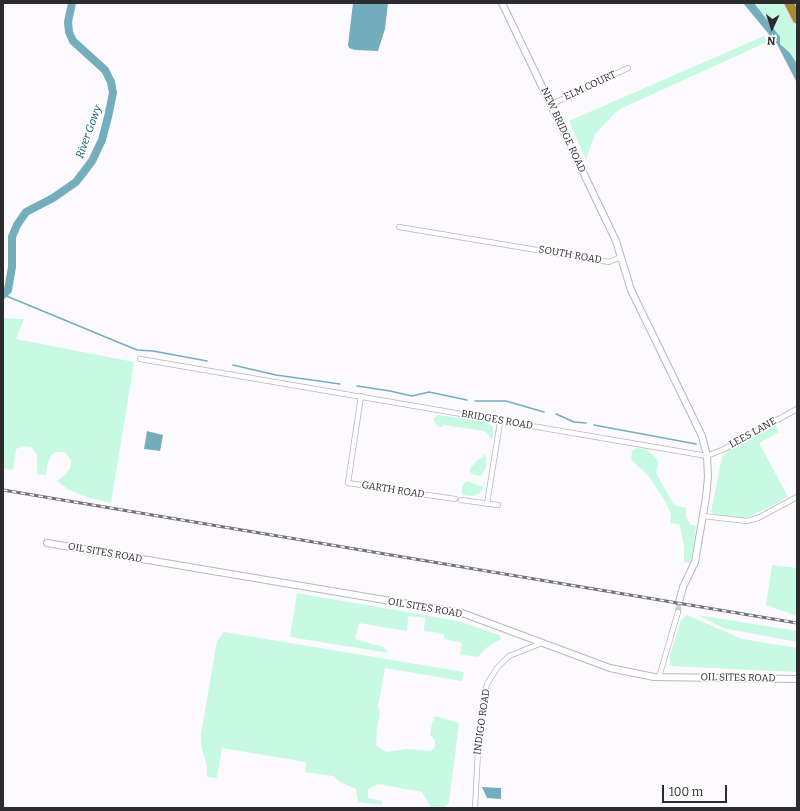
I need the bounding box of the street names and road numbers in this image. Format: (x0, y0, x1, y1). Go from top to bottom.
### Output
street label: ELM COURT (562, 69, 618, 103)
street label: NEW BRIDGE ROAD (538, 85, 588, 175)
street label: SOUTH ROAD (537, 244, 603, 266)
street label: BRIDGES ROAD (460, 408, 534, 432)
street label: LEES LANE (727, 415, 779, 451)
street label: GARTH ROAD (361, 479, 425, 501)
street label: OIL SITES ROAD (67, 541, 143, 565)
street label: OIL SITES ROAD (387, 596, 463, 620)
street label: OIL SITES ROAD (700, 671, 776, 685)
street label: INDIGO ROAD (471, 688, 493, 756)

